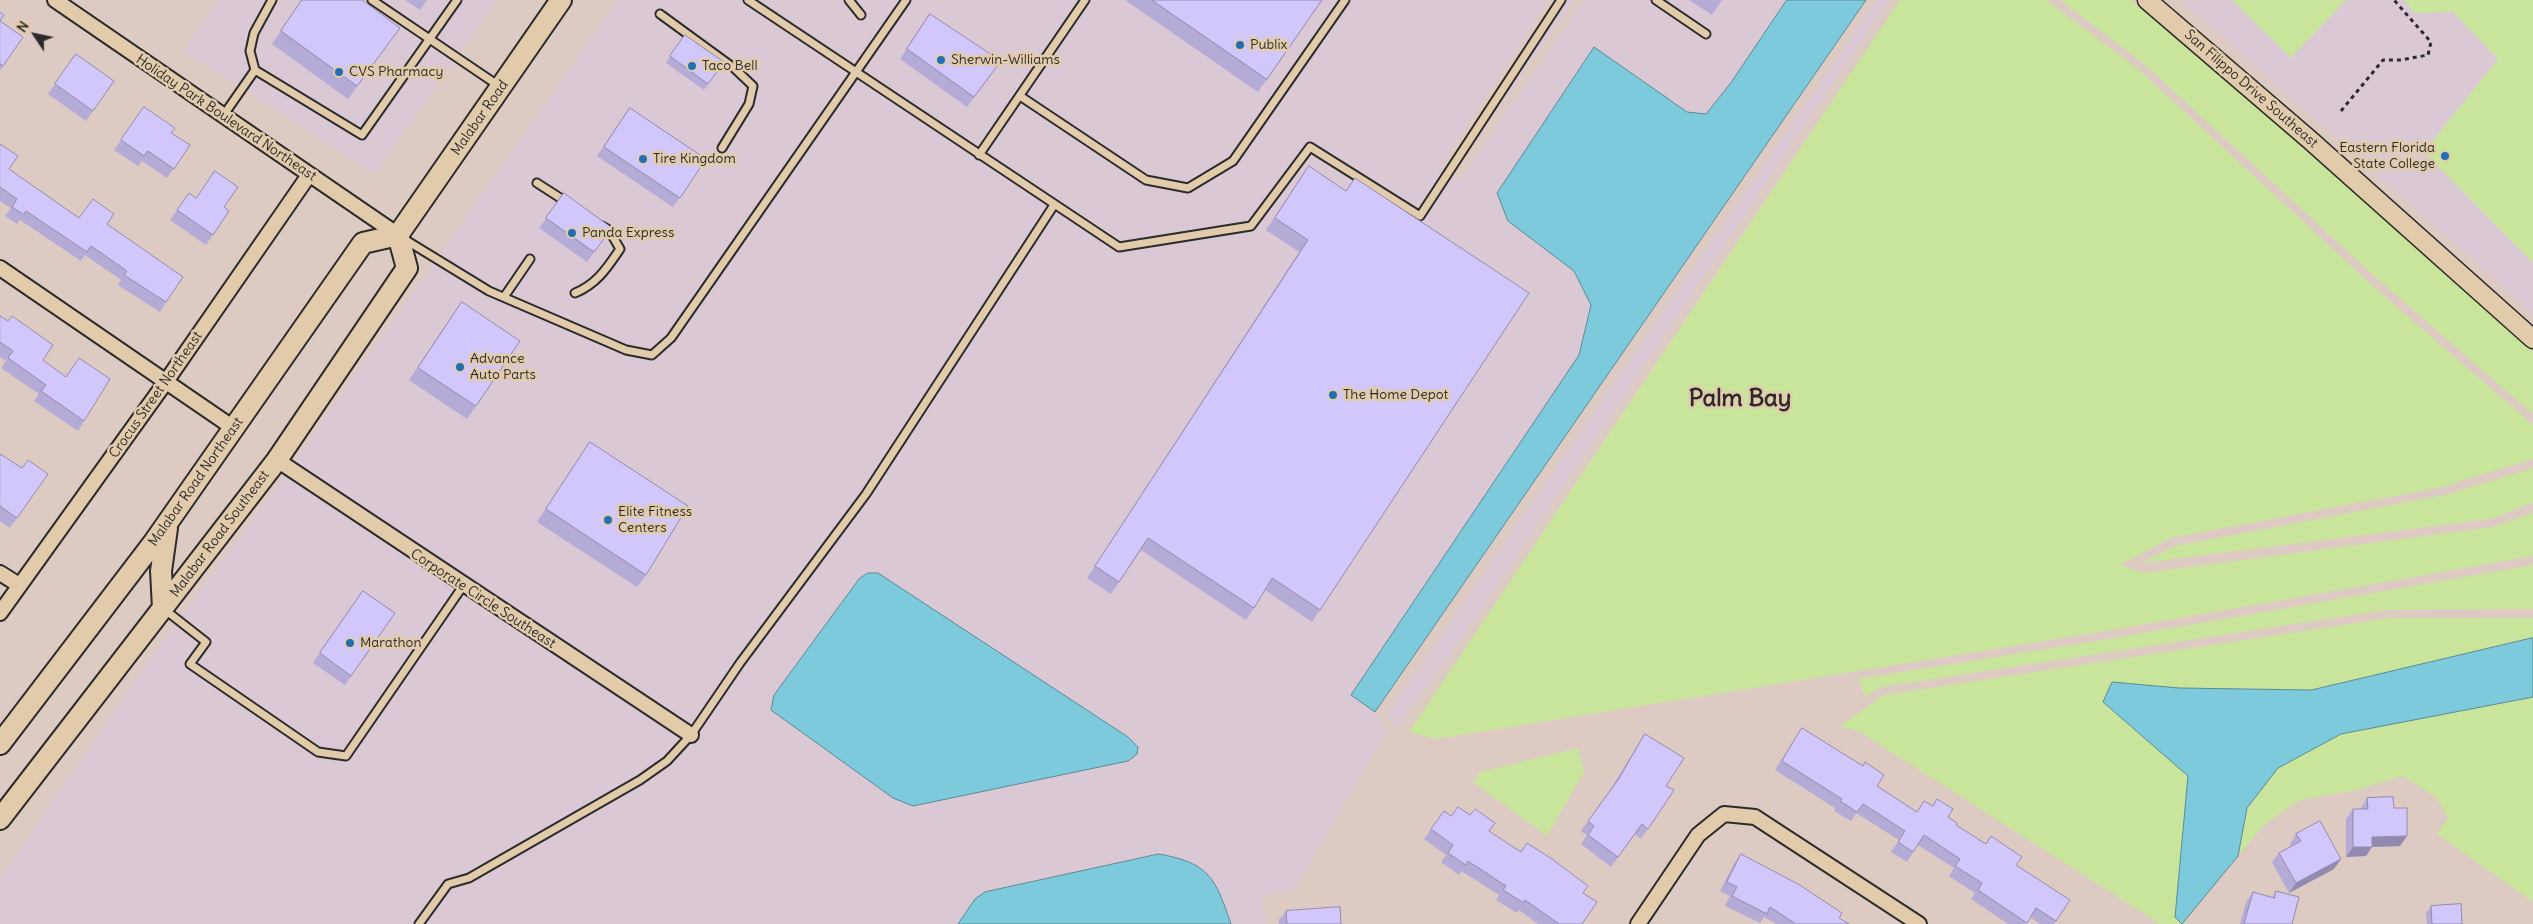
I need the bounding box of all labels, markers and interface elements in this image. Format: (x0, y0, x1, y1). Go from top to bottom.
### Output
north arrow (10, 10, 60, 60)
text: N (12, 18, 33, 36)
street label: San Filippo Drive Southeast (2181, 26, 2321, 152)
place label: Publix (1250, 37, 1287, 53)
marker: Publix (1234, 39, 1246, 51)
street label: Holiday Park Boulevard Northeast (133, 51, 319, 185)
place label: Sherwin-Williams (951, 52, 1060, 68)
marker: Sherwin-Williams (935, 54, 947, 66)
place label: Taco Bell (702, 58, 758, 74)
marker: Taco Bell (686, 60, 698, 72)
place label: CVS Pharmacy (349, 64, 444, 80)
marker: CVS Pharmacy (333, 66, 345, 78)
street label: Malabar Road (448, 77, 512, 159)
place label: Eastern Florida State College (2339, 140, 2435, 172)
marker: Eastern Florida State College (2439, 150, 2451, 162)
place label: Tire Kingdom (653, 151, 736, 167)
marker: Tire Kingdom (637, 153, 649, 165)
place label: Panda Express (582, 225, 674, 241)
marker: Panda Express (566, 227, 578, 239)
street label: Crocus Street Northeast (106, 328, 206, 462)
place label: Advance Auto Parts (470, 351, 536, 384)
marker: Advance Auto Parts (454, 361, 466, 373)
district label: Palm Bay (1689, 385, 1791, 413)
place label: The Home Depot (1343, 387, 1448, 403)
marker: The Home Depot (1327, 389, 1339, 401)
street label: Malabar Road Northeast (145, 414, 247, 550)
street label: Malabar Road Southeast (167, 467, 273, 601)
place label: Elite Fitness Centers (618, 504, 692, 536)
marker: Elite Fitness Centers (602, 514, 614, 526)
street label: Corporate Circle Southeast (407, 546, 559, 652)
place label: Marathon (360, 635, 422, 651)
marker: Marathon (344, 637, 356, 649)

